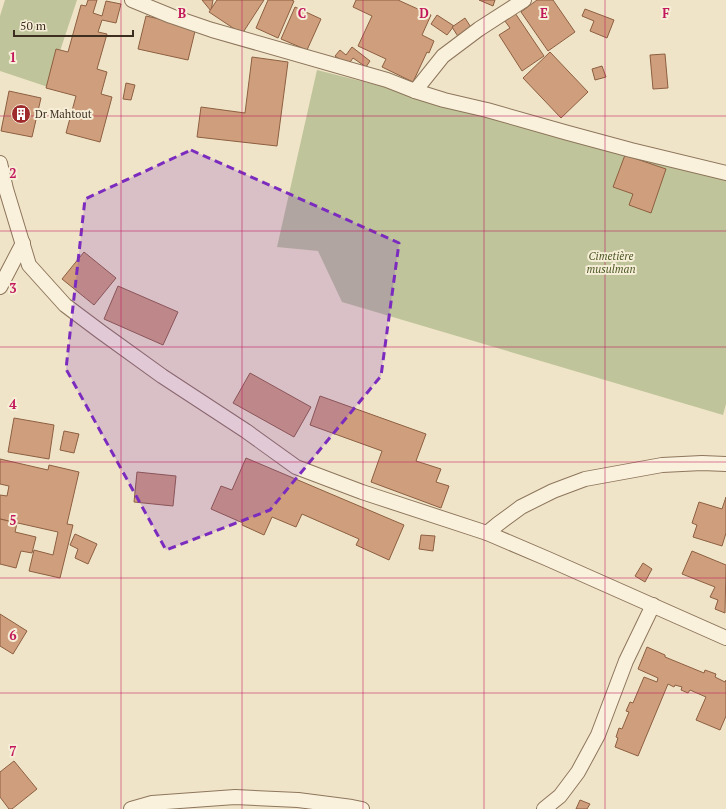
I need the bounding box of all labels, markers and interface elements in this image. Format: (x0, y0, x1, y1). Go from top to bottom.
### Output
text: B (178, 4, 186, 22)
text: C (298, 4, 306, 22)
text: D (419, 4, 429, 22)
text: E (540, 4, 548, 22)
text: F (662, 4, 670, 22)
scale bar (14, 12, 133, 38)
text: 50 m (20, 18, 47, 33)
text: 1 (9, 48, 17, 66)
building icon: Dr Mahtout (10, 103, 32, 125)
place label: Dr Mahtout (35, 107, 92, 121)
text: 2 (9, 164, 17, 182)
park label: Cimetière musulman (586, 249, 636, 276)
text: 3 (9, 279, 17, 297)
text: 4 (9, 395, 17, 413)
text: 5 (9, 511, 17, 529)
text: 6 (9, 626, 17, 644)
text: 7 (9, 742, 17, 760)

